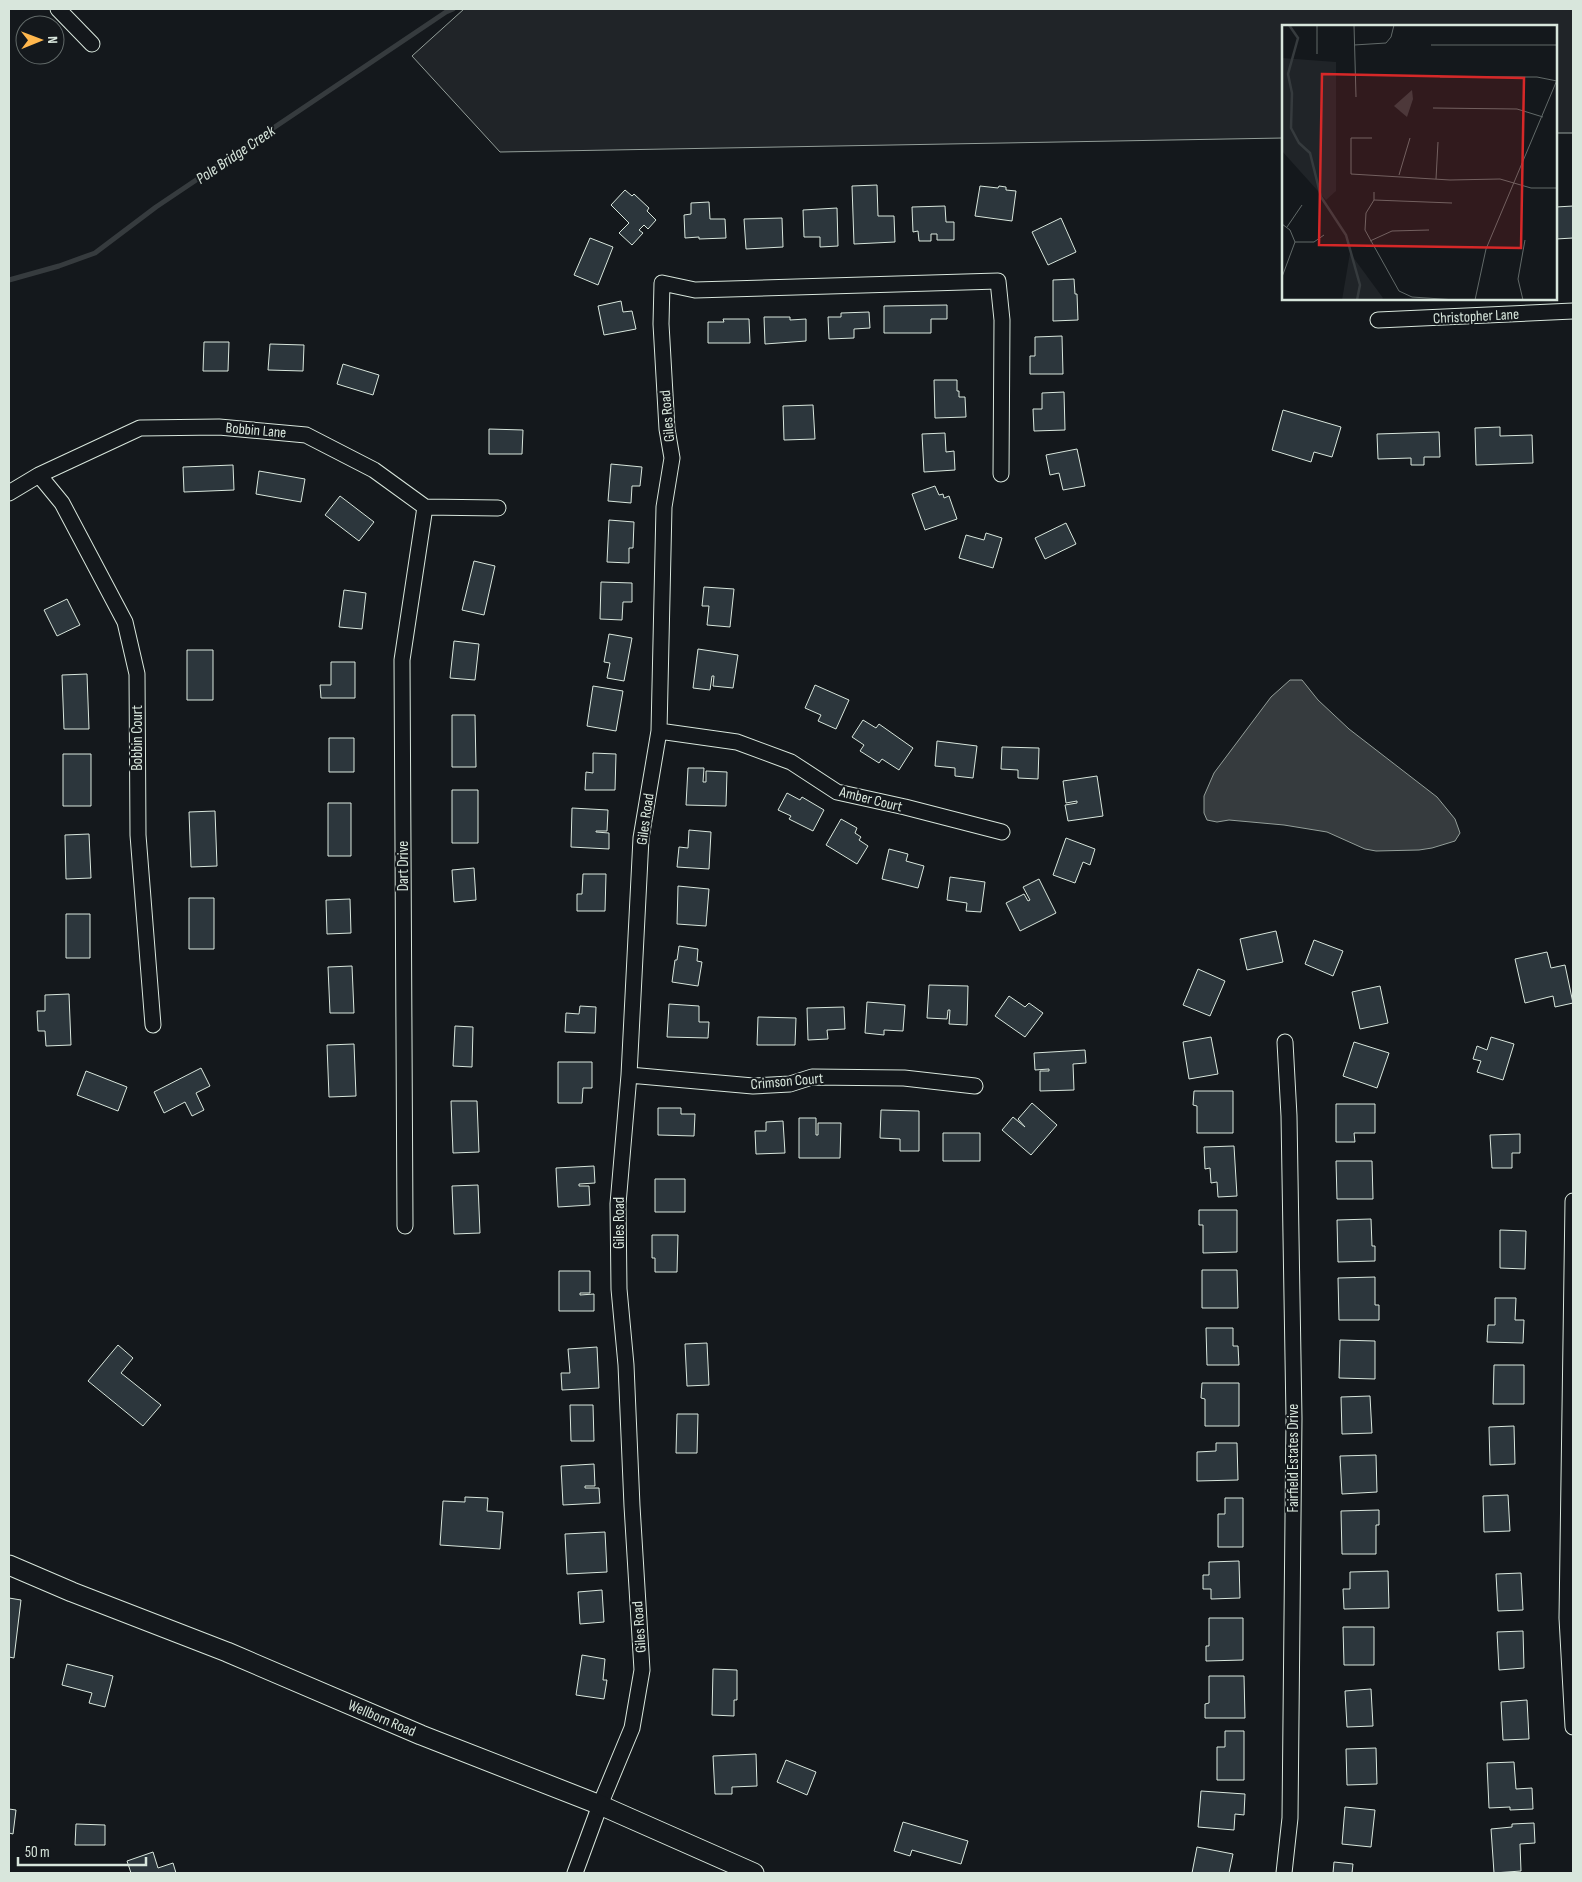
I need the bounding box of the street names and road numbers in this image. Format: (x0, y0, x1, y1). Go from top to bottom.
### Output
street label: Christopher Lane (1433, 305, 1519, 328)
street label: Giles Road (656, 389, 679, 443)
street label: Bobbin Lane (225, 418, 287, 443)
street label: Bobbin Court (128, 705, 147, 771)
street label: Amber Court (837, 782, 905, 817)
street label: Giles Road (632, 792, 659, 846)
street label: Dart Drive (394, 841, 413, 891)
street label: Crimson Court (750, 1069, 825, 1094)
street label: Giles Road (610, 1197, 629, 1249)
street label: Fairfield Estates Drive (1284, 1404, 1303, 1512)
street label: Giles Road (628, 1600, 651, 1654)
street label: Wellborn Road (345, 1696, 419, 1741)

